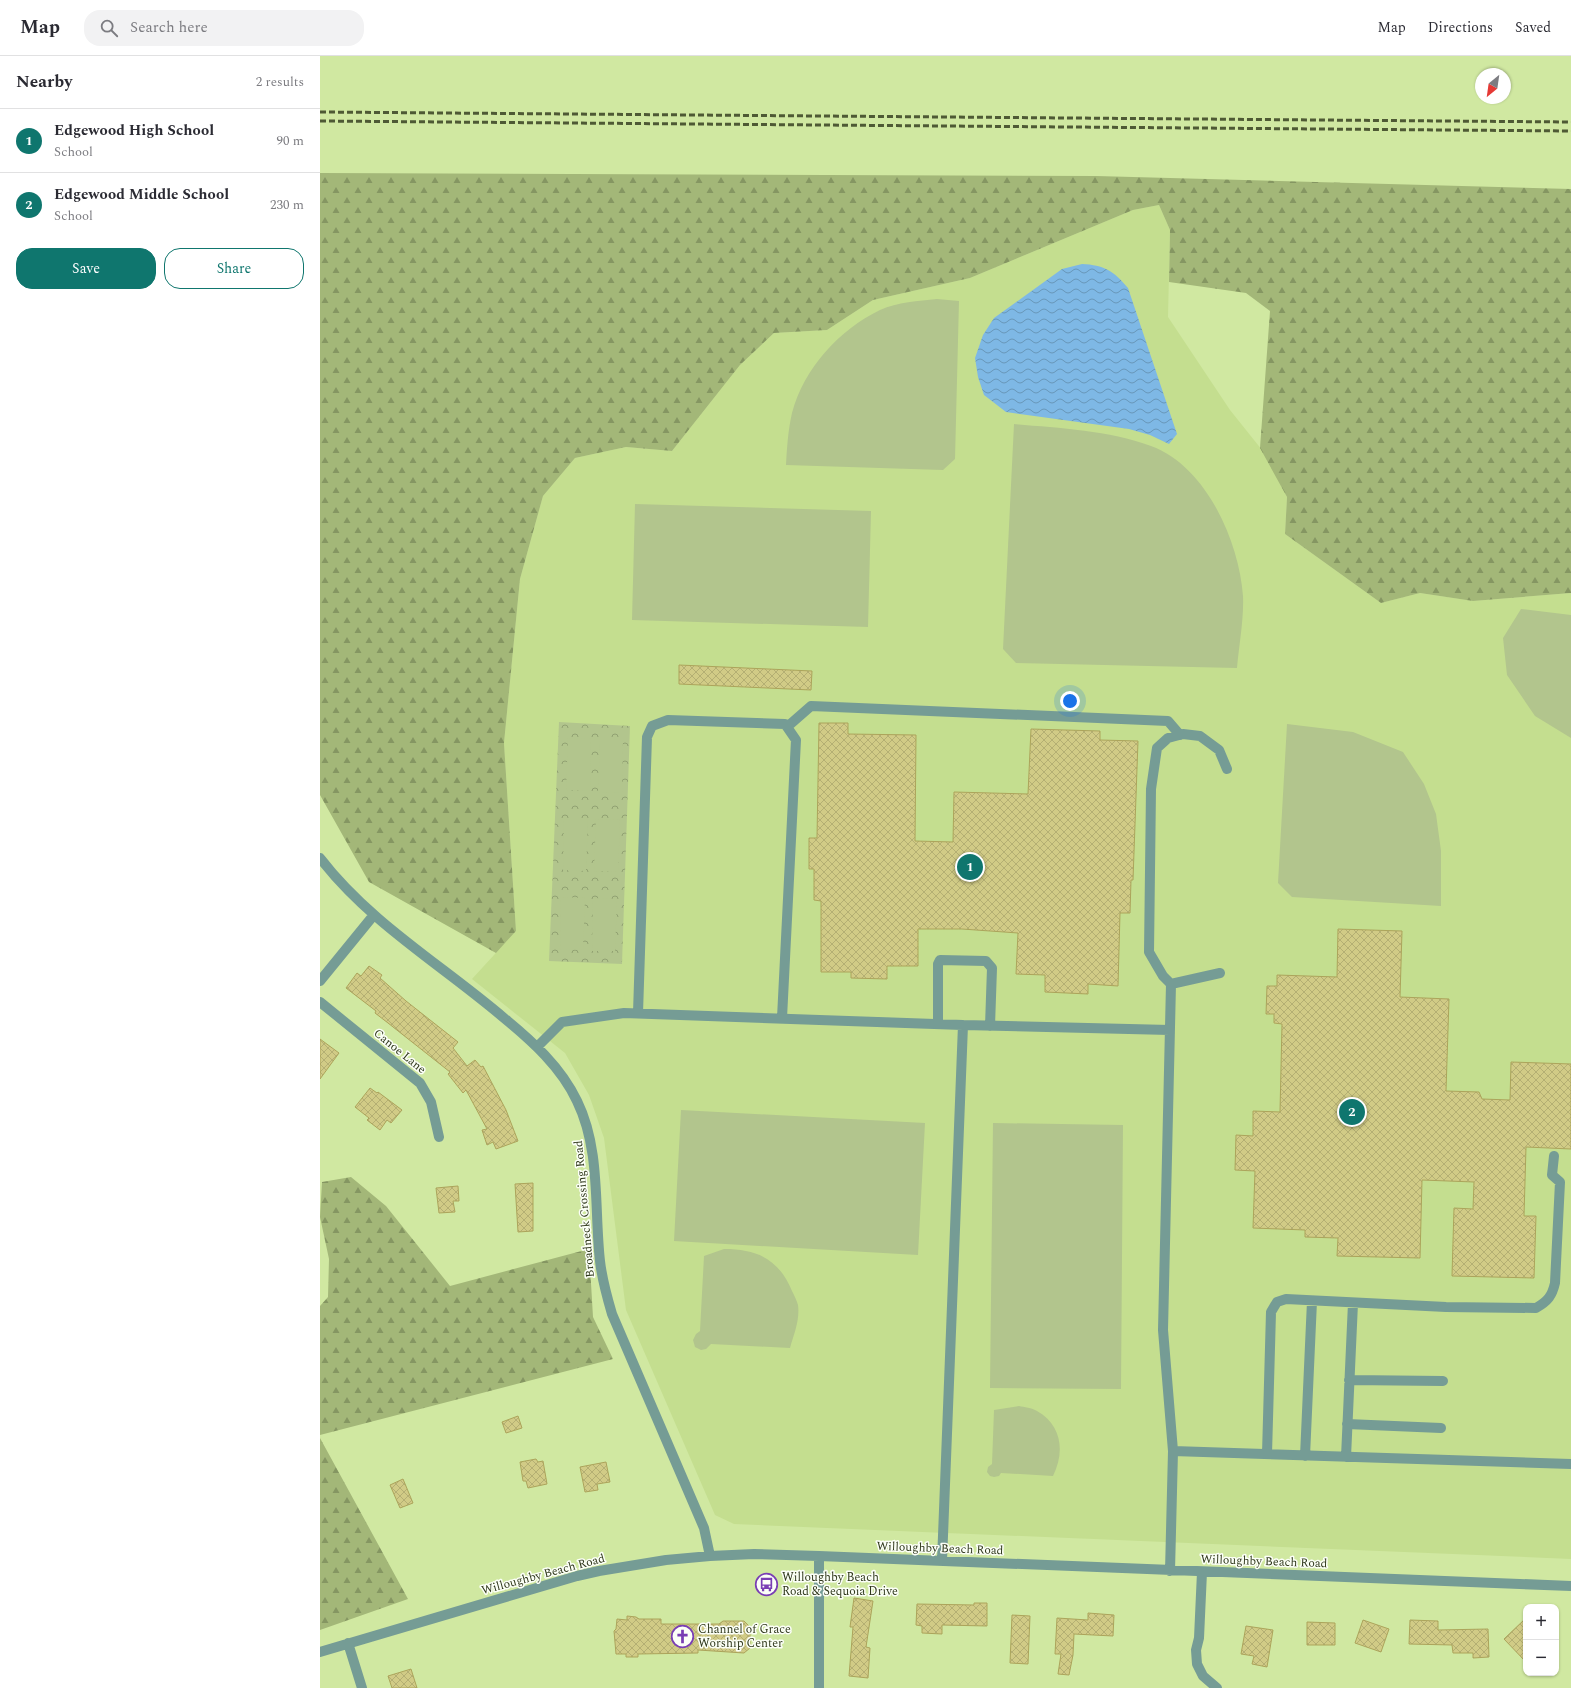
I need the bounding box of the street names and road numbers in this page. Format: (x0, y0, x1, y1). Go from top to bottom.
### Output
street label: Canoe Lane (369, 1024, 430, 1079)
street label: Broadneck Crossing Road (569, 1139, 600, 1278)
street label: Willoughby Beach Road (876, 1537, 1004, 1560)
street label: Willoughby Beach Road (479, 1549, 607, 1600)
street label: Willoughby Beach Road (1200, 1550, 1328, 1573)

